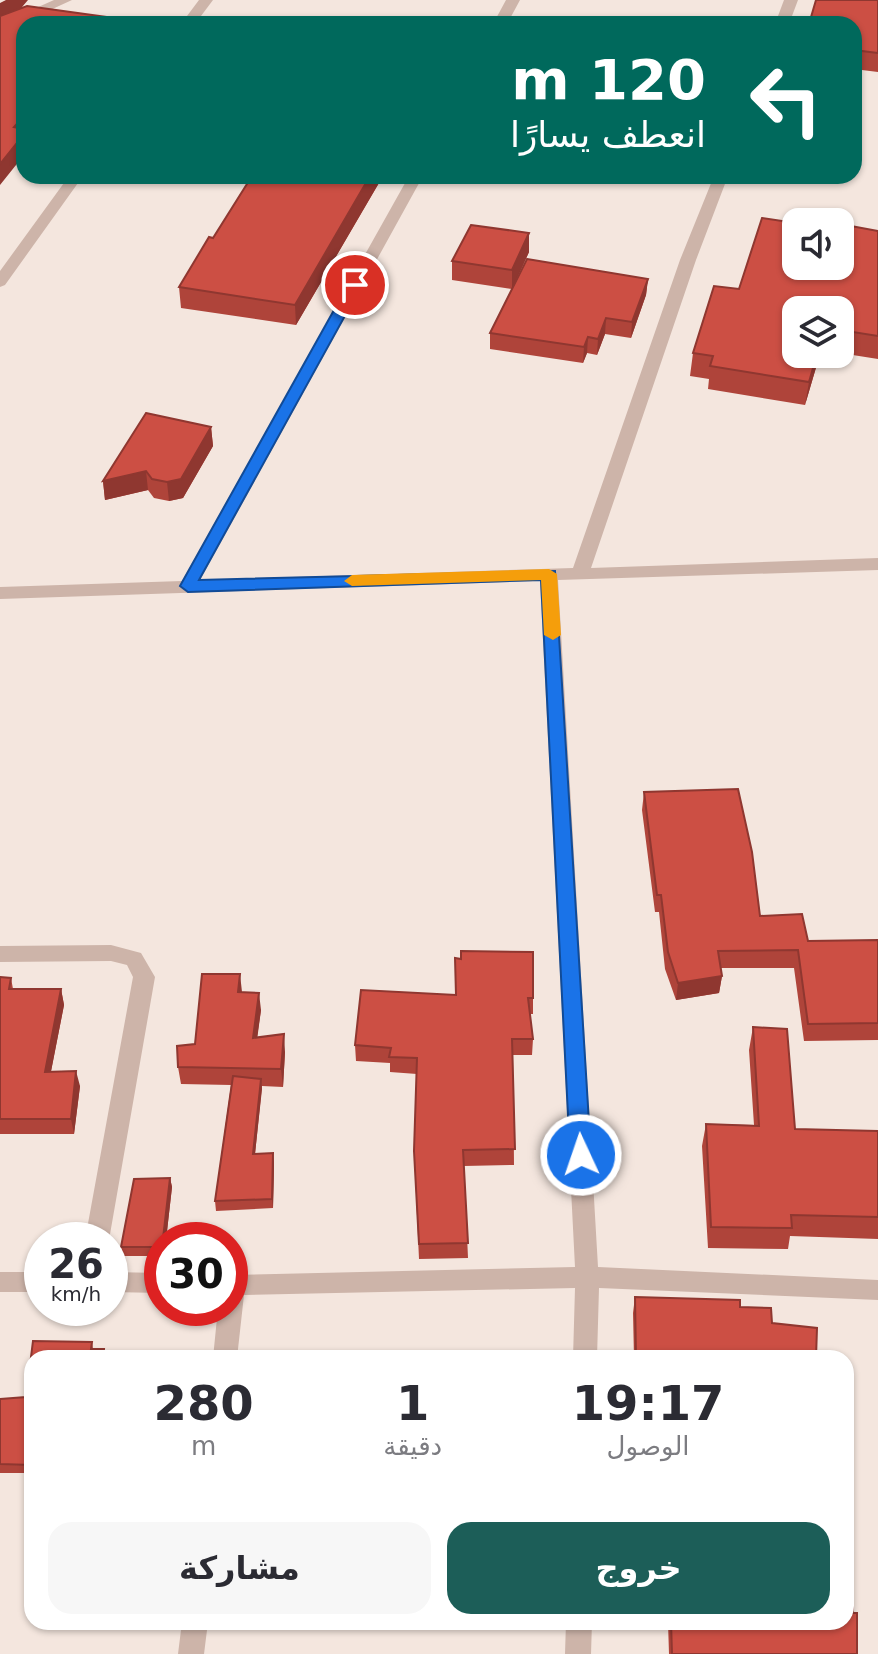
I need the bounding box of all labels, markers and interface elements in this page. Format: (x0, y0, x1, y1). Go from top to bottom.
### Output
text: 120 m (511, 47, 706, 112)
icon: left (734, 48, 838, 152)
text: انعطف يسارًا (510, 114, 706, 155)
map controls (782, 208, 854, 368)
button: sound (782, 208, 854, 280)
pin (321, 251, 389, 319)
icon: arrive (333, 263, 377, 307)
button: layers (782, 296, 854, 368)
position arrow (539, 1113, 623, 1197)
speed limit sign: 30 (144, 1222, 248, 1326)
text: 26 (48, 1241, 104, 1287)
text: km/h (51, 1282, 101, 1306)
text: 280 (154, 1375, 254, 1431)
text: 1 (396, 1375, 429, 1431)
text: 19:17 (572, 1375, 725, 1431)
text: m (191, 1431, 216, 1461)
text: دقيقة (383, 1431, 442, 1461)
text: الوصول (607, 1431, 690, 1461)
button: مشاركة (48, 1522, 431, 1614)
button: خروج (447, 1522, 830, 1614)

